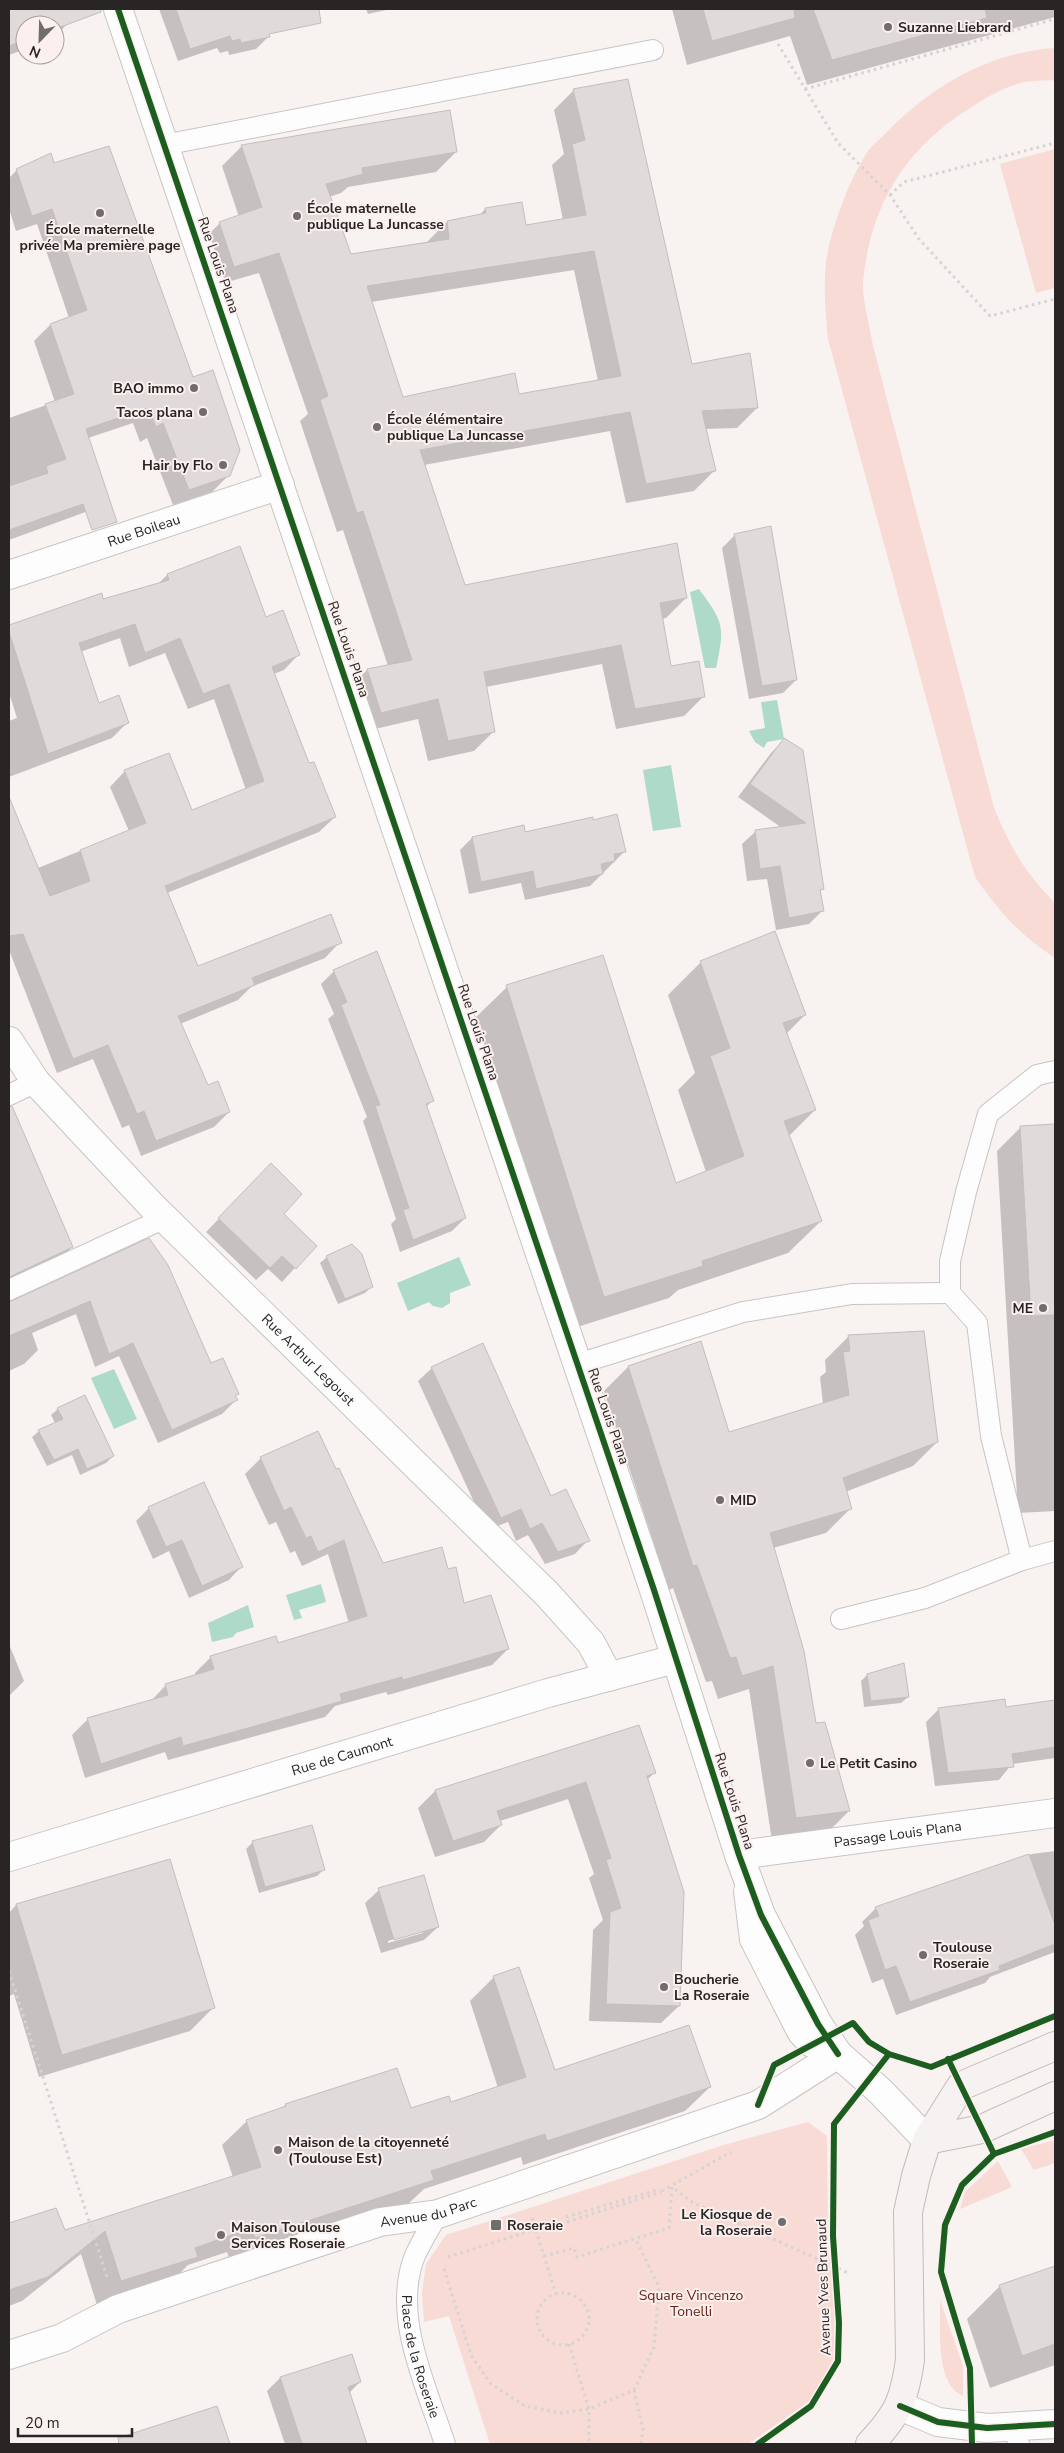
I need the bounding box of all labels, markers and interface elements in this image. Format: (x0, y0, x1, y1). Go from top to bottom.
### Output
north arrow (15, 15, 65, 65)
place label: Suzanne Liebrard (898, 18, 1011, 37)
marker: Suzanne Liebrard (882, 21, 894, 33)
text: N (27, 41, 44, 62)
place label: École maternelle publique La Juncasse (307, 199, 444, 234)
marker: École maternelle privée Ma première page (94, 207, 106, 219)
marker: École maternelle publique La Juncasse (291, 210, 303, 222)
street label: Rue Louis Plana (193, 214, 244, 316)
place label: École maternelle privée Ma première page (20, 220, 181, 255)
place label: BAO immo (113, 379, 184, 398)
marker: BAO immo (188, 382, 200, 394)
place label: Tacos plana (116, 403, 193, 422)
marker: Tacos plana (197, 406, 209, 418)
place label: École élémentaire publique La Juncasse (387, 410, 524, 445)
marker: École élémentaire publique La Juncasse (371, 421, 383, 433)
place label: Hair by Flo (142, 456, 213, 475)
marker: Hair by Flo (217, 459, 229, 471)
street label: Rue Boileau (105, 510, 183, 552)
street label: Rue Louis Plana (323, 598, 374, 700)
street label: Rue Louis Plana (453, 981, 504, 1083)
place label: ME (1012, 1299, 1033, 1318)
marker: ME (1037, 1302, 1049, 1314)
street label: Rue Arthur Legoust (257, 1310, 359, 1410)
street label: Rue Louis Plana (583, 1365, 634, 1467)
place label: MID (730, 1491, 757, 1510)
marker: MID (714, 1494, 726, 1506)
street label: Rue de Caumont (289, 1732, 395, 1780)
street label: Rue Louis Plana (710, 1750, 759, 1852)
place label: Le Petit Casino (820, 1754, 917, 1773)
marker: Le Petit Casino (804, 1757, 816, 1769)
street label: Passage Louis Plana (833, 1817, 963, 1852)
place label: Toulouse Roseraie (933, 1938, 992, 1973)
marker: Toulouse Roseraie (917, 1949, 929, 1961)
place label: Boucherie La Roseraie (674, 1970, 750, 2005)
marker: Boucherie La Roseraie (658, 1981, 670, 1993)
place label: Maison de la citoyenneté (Toulouse Est) (288, 2133, 449, 2168)
marker: Maison de la citoyenneté (Toulouse Est) (272, 2144, 284, 2156)
street label: Avenue du Parc (379, 2192, 479, 2232)
place label: Le Kiosque de la Roseraie (681, 2205, 772, 2240)
place label: Roseraie (507, 2216, 564, 2235)
marker: Le Kiosque de la Roseraie (776, 2216, 788, 2228)
place label: Maison Toulouse Services Roseraie (231, 2218, 345, 2253)
marker: Roseraie (489, 2218, 503, 2232)
street label: Avenue Yves Brunaud (812, 2218, 835, 2356)
marker: Maison Toulouse Services Roseraie (215, 2229, 227, 2241)
park label: Square Vincenzo Tonelli (639, 2286, 744, 2321)
street label: Place de la Roseraie (397, 2295, 444, 2421)
scale bar (18, 2406, 131, 2438)
text: 20 m (25, 2413, 60, 2433)

